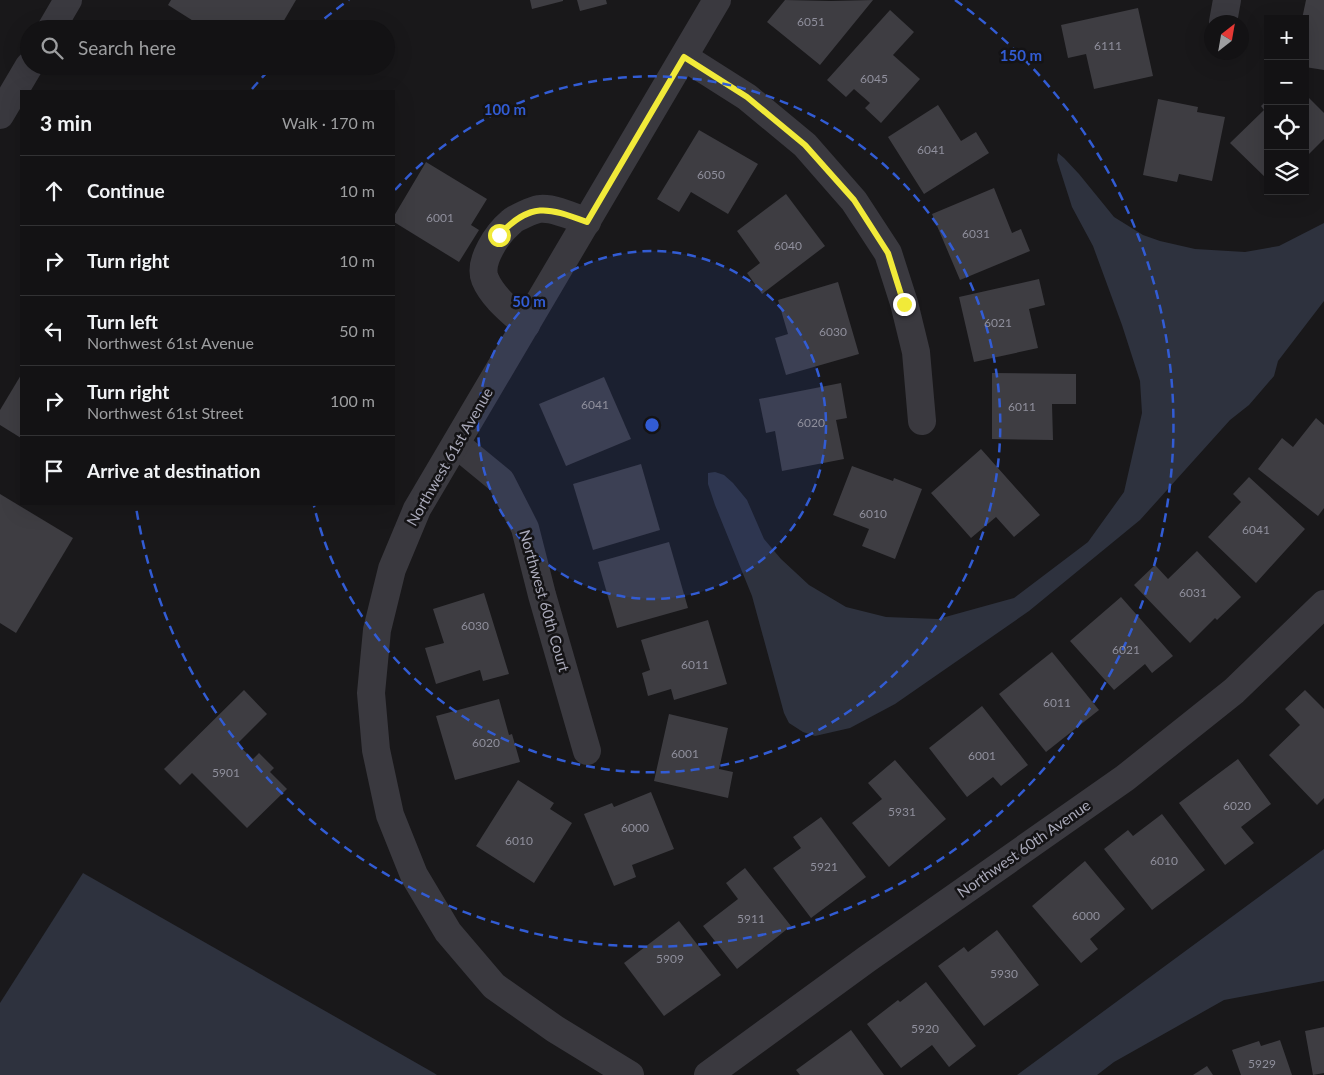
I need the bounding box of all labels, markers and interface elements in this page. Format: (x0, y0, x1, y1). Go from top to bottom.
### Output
house number: 6051 (797, 14, 825, 29)
north arrow (1204, 15, 1249, 60)
map controls (1264, 15, 1309, 195)
button: + (1264, 15, 1309, 60)
search box (20, 20, 395, 75)
icon: search (38, 34, 66, 62)
text: Search here (78, 36, 176, 59)
house number: 6111 (1094, 38, 1122, 53)
text: 150 m (1000, 46, 1042, 64)
button: − (1264, 60, 1309, 105)
house number: 6045 (860, 71, 888, 86)
text: 100 m (484, 100, 526, 118)
button: locate (1264, 105, 1309, 150)
text: 3 min (40, 110, 92, 135)
text: Walk · 170 m (282, 113, 375, 132)
house number: 6041 (917, 142, 945, 157)
button: layers (1264, 150, 1309, 195)
house number: 6050 (697, 167, 725, 182)
icon: ahead (40, 177, 68, 205)
text: Continue (87, 179, 165, 202)
text: 10 m (339, 181, 375, 200)
house number: 6001 (426, 210, 454, 225)
route start (488, 224, 511, 247)
house number: 6031 (962, 226, 990, 241)
house number: 6040 (774, 238, 802, 253)
icon: right (40, 247, 68, 275)
text: Turn right (87, 249, 169, 272)
text: 10 m (339, 251, 375, 270)
text: 50 m (512, 292, 546, 310)
route end (893, 293, 916, 316)
text: Turn left (87, 310, 158, 333)
house number: 6021 (984, 315, 1012, 330)
icon: left (40, 317, 68, 345)
text: 50 m (339, 321, 375, 340)
house number: 6030 (819, 324, 847, 339)
text: Northwest 61st Avenue (87, 333, 254, 352)
text: Turn right (87, 380, 169, 403)
street label: Northwest 61st Avenue (402, 384, 496, 529)
icon: right (40, 387, 68, 415)
text: 100 m (330, 391, 375, 410)
house number: 6041 (581, 397, 609, 412)
house number: 6011 (1008, 399, 1036, 414)
text: Northwest 61st Street (87, 403, 244, 422)
house number: 6020 (797, 415, 825, 430)
centre of rings (643, 416, 661, 434)
icon: arrive (40, 457, 68, 485)
text: Arrive at destination (87, 459, 260, 482)
house number: 6010 (859, 506, 887, 521)
house number: 6041 (1242, 522, 1270, 537)
street label: Northwest 60th Court (516, 528, 574, 674)
house number: 6031 (1179, 585, 1207, 600)
house number: 6030 (461, 618, 489, 633)
house number: 6021 (1112, 642, 1140, 657)
house number: 6011 (681, 657, 709, 672)
house number: 6011 (1043, 695, 1071, 710)
house number: 6020 (472, 735, 500, 750)
house number: 6001 (671, 746, 699, 761)
house number: 6001 (968, 748, 996, 763)
house number: 5901 (212, 765, 240, 780)
street label: Northwest 60th Avenue (953, 795, 1094, 901)
house number: 6020 (1223, 798, 1251, 813)
house number: 5931 (888, 804, 916, 819)
house number: 6000 (621, 820, 649, 835)
house number: 6010 (505, 833, 533, 848)
house number: 6010 (1150, 853, 1178, 868)
house number: 5921 (810, 859, 838, 874)
house number: 6000 (1072, 908, 1100, 923)
house number: 5911 (737, 911, 765, 926)
house number: 5909 (656, 951, 684, 966)
house number: 5930 (990, 966, 1018, 981)
house number: 5920 (911, 1021, 939, 1036)
house number: 5929 (1248, 1056, 1276, 1071)

